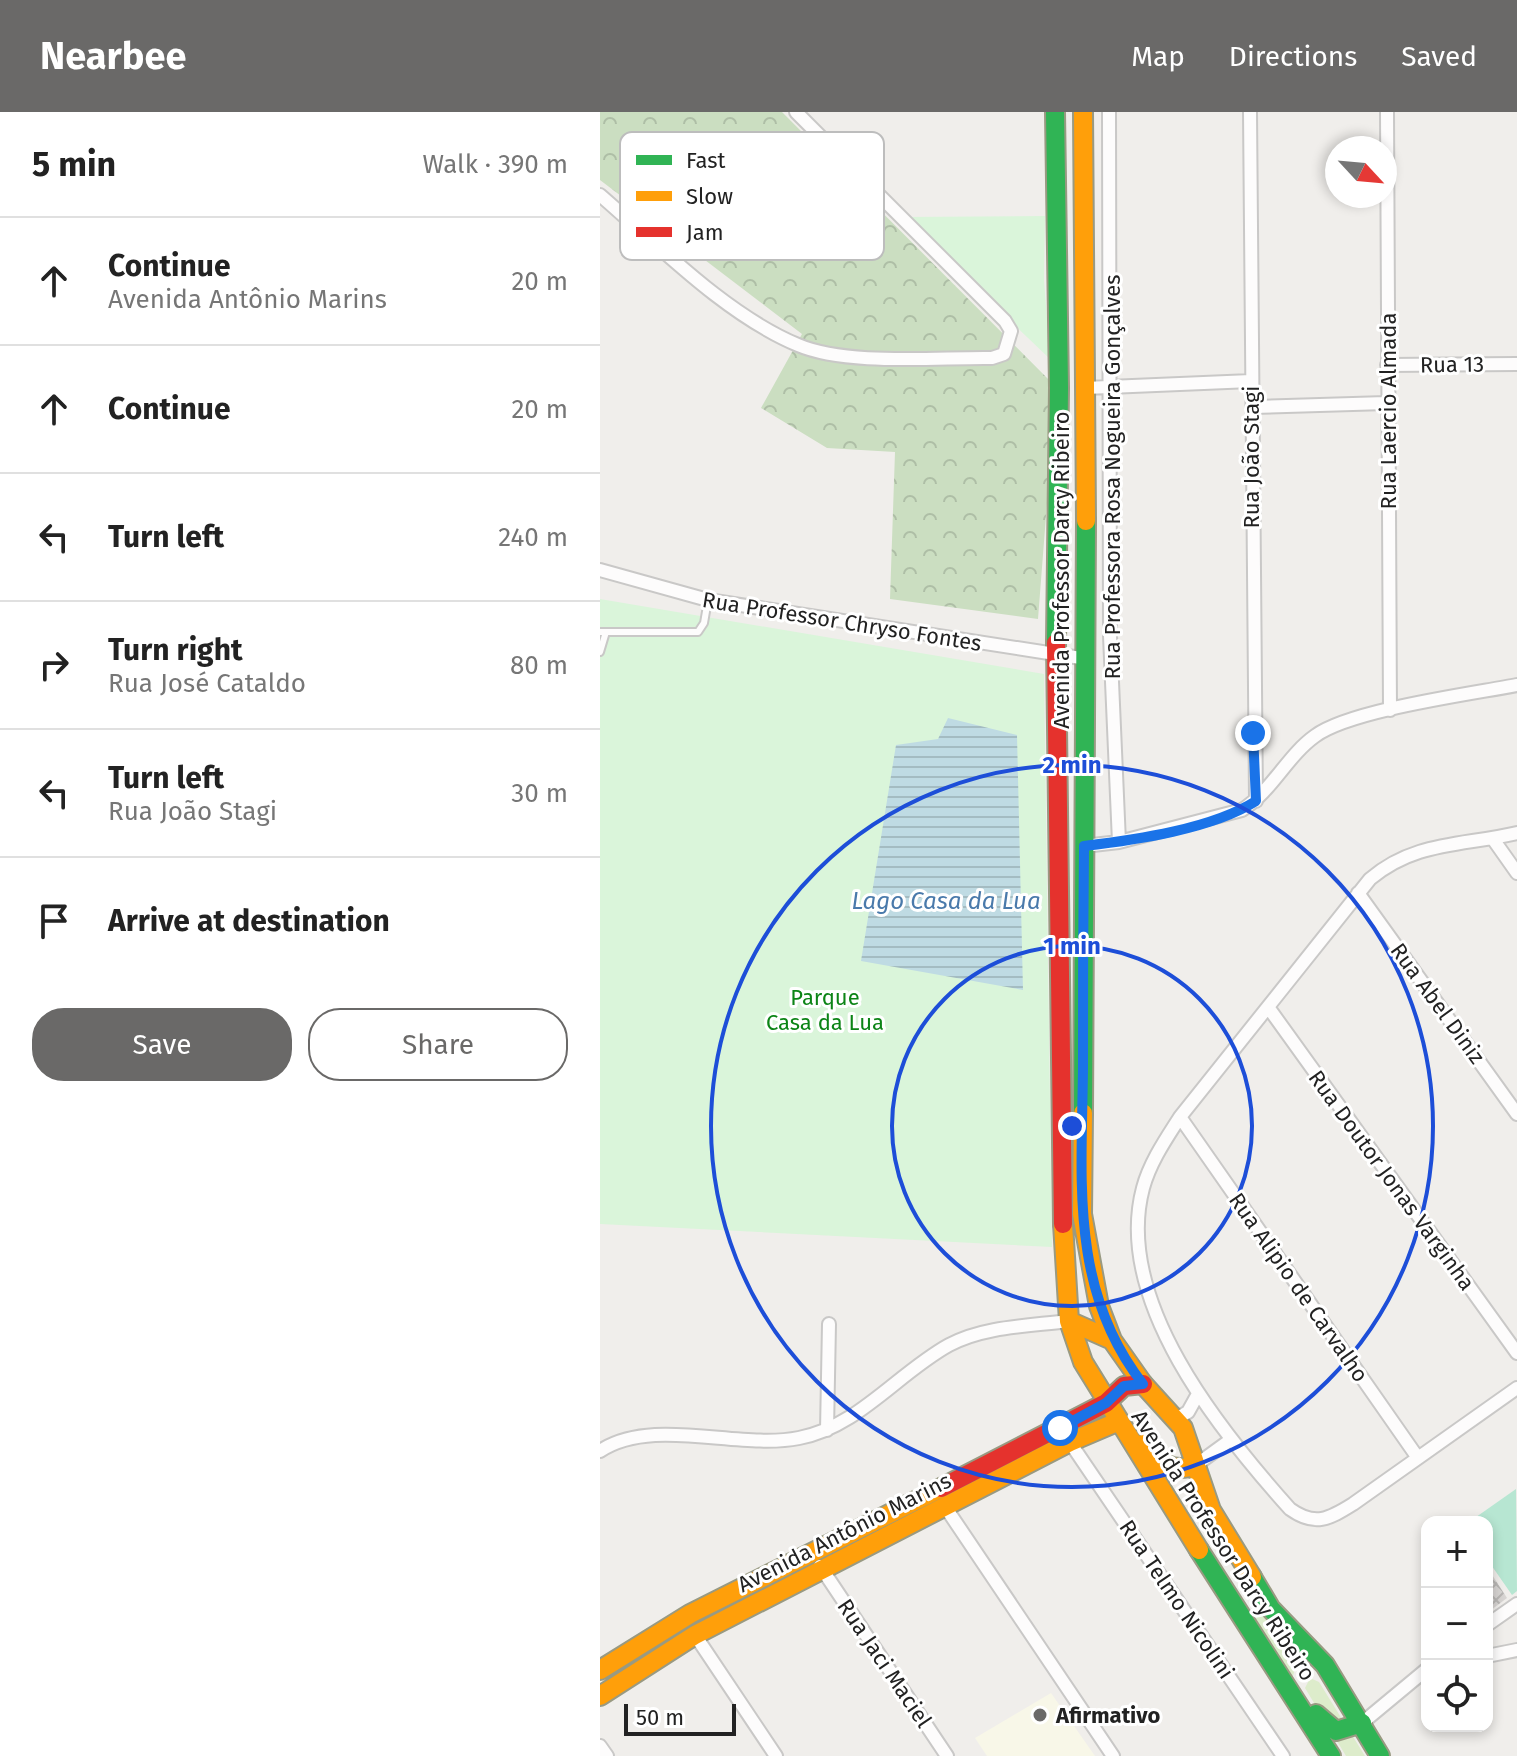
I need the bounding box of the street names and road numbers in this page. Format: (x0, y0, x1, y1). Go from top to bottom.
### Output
street label: Rua Professora Rosa Nogueira Gonçalves (1099, 275, 1126, 679)
street label: Rua Laercio Almada (1375, 313, 1402, 509)
street label: Rua 13 (1420, 350, 1484, 379)
street label: Rua João Stagi (1238, 385, 1265, 529)
street label: Avenida Professor Darcy Ribeiro (1048, 411, 1075, 729)
street label: Rua Professor Chryso Fontes (700, 586, 983, 657)
street label: Rua Abel Diniz (1385, 938, 1491, 1069)
street label: Rua Doutor Jonas Varginha (1303, 1065, 1481, 1296)
street label: Rua Alipio de Carvalho (1223, 1187, 1374, 1387)
street label: Avenida Professor Darcy Ribeiro (1126, 1405, 1321, 1686)
street label: Avenida Antônio Marins (733, 1467, 956, 1598)
street label: Rua Telmo Nicolini (1113, 1515, 1240, 1684)
street label: Rua Jaci Maciel (832, 1594, 938, 1733)

